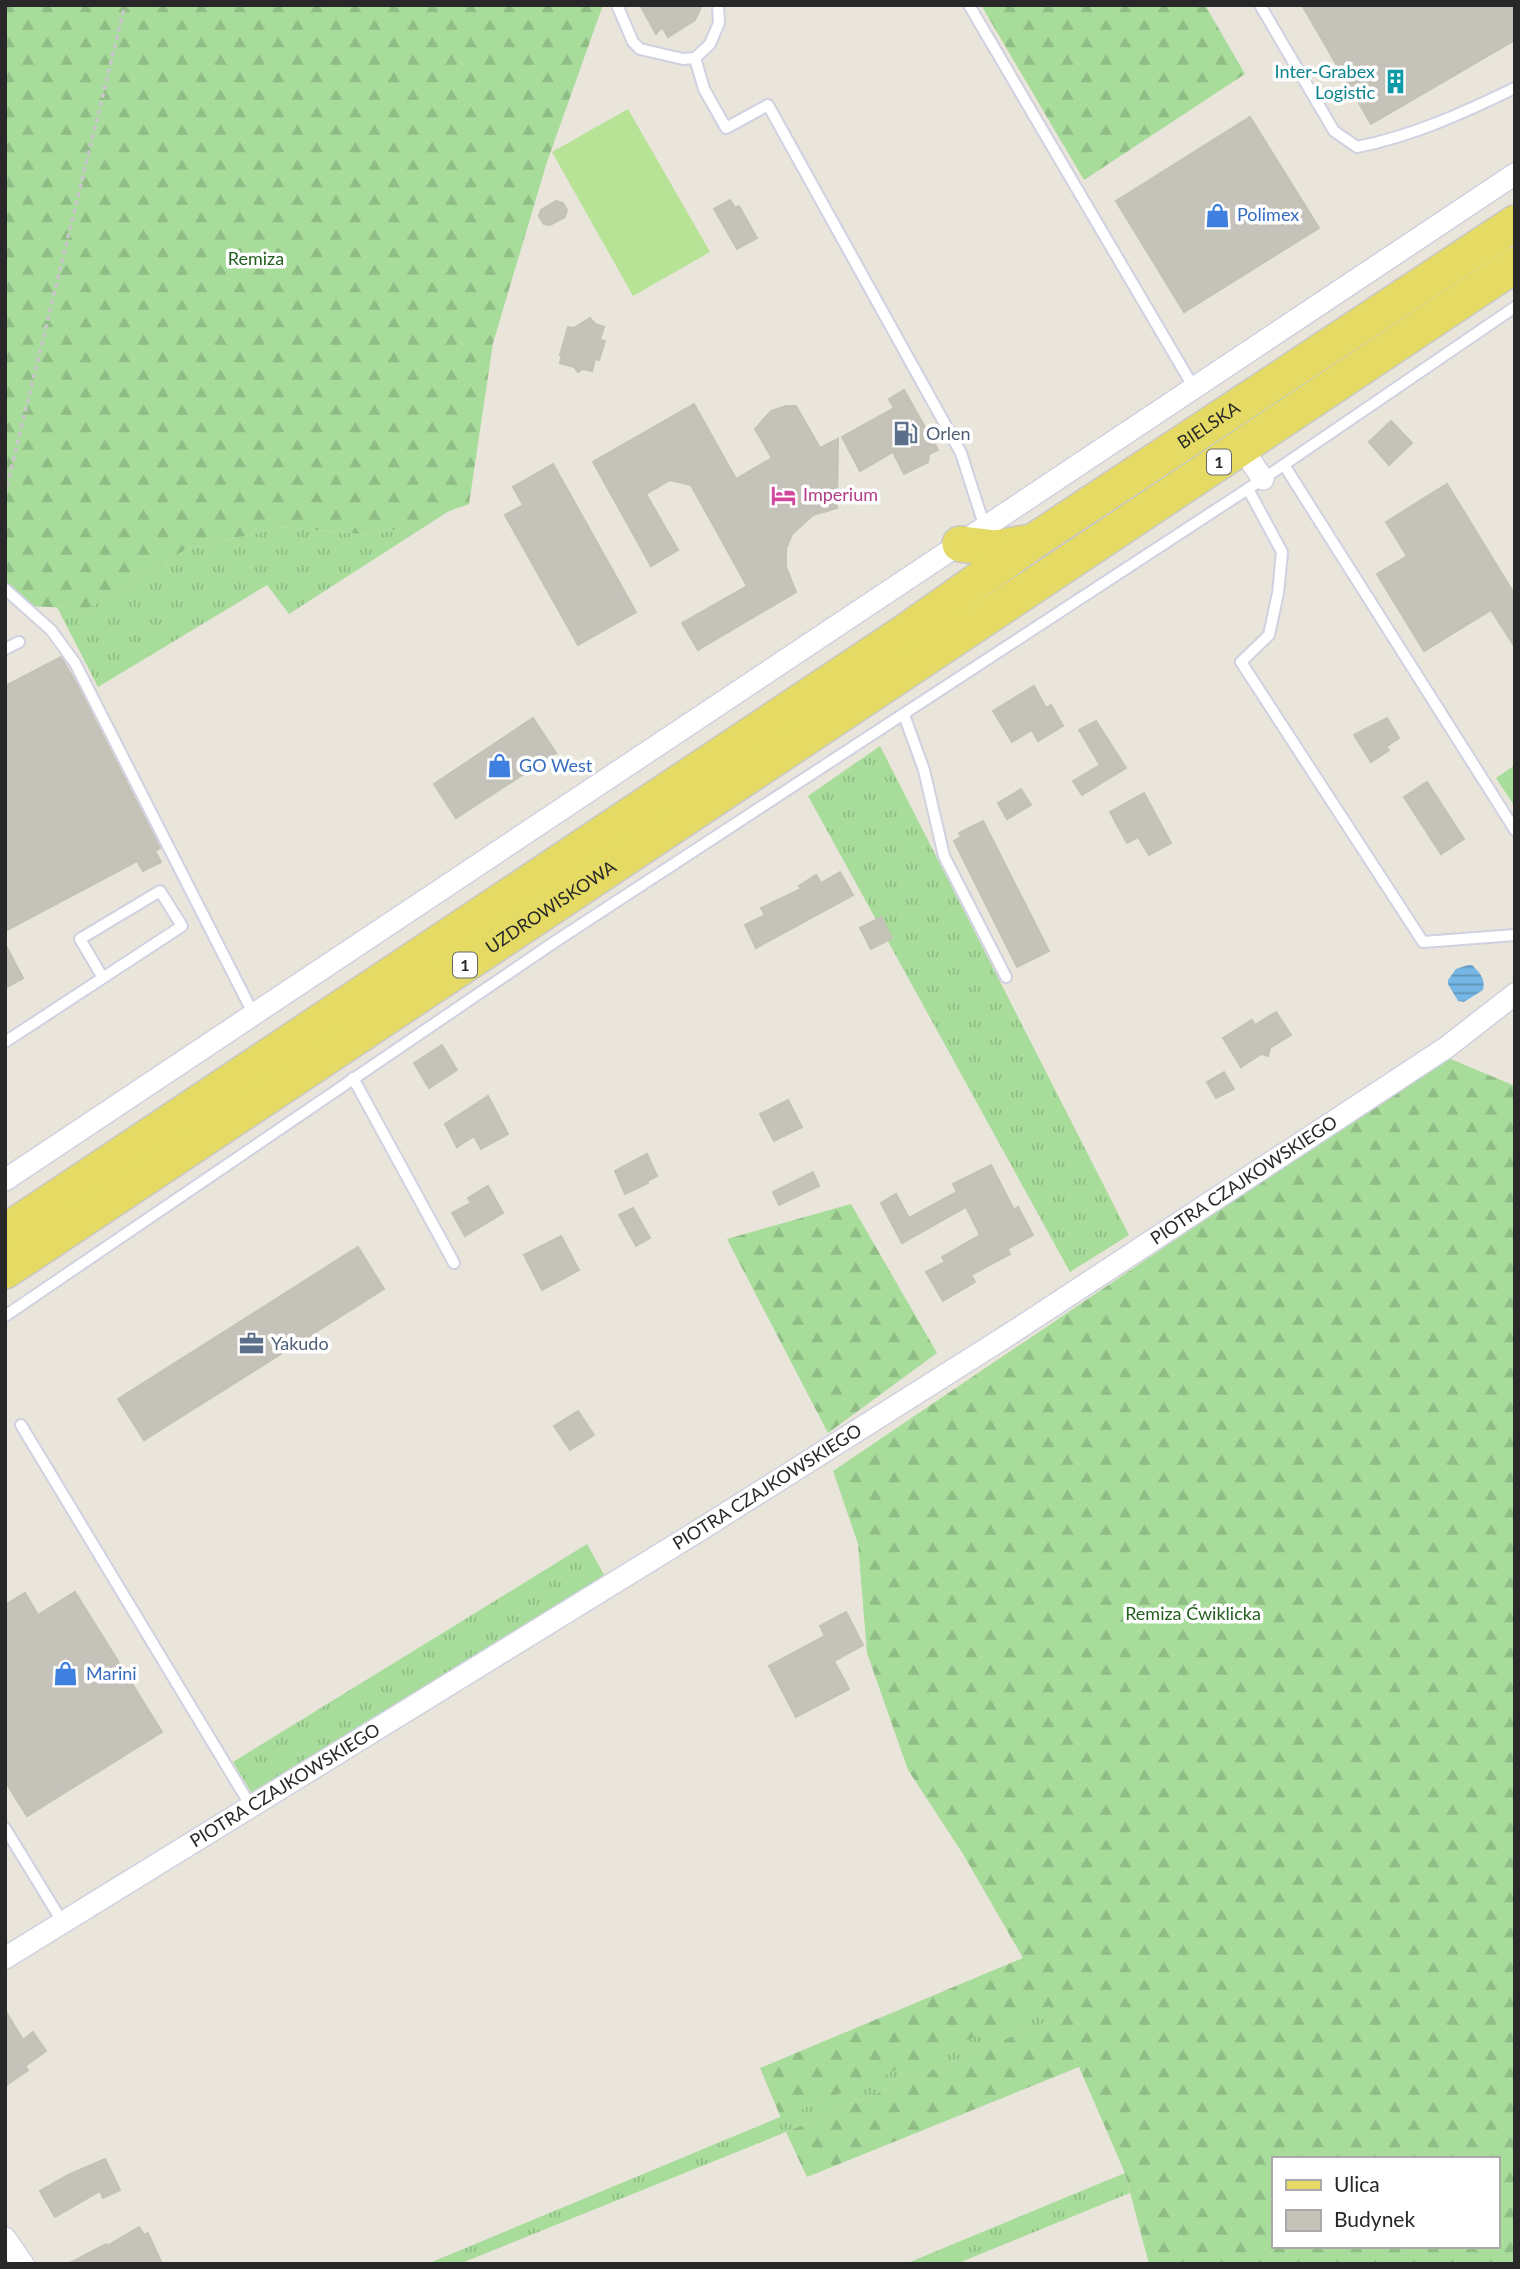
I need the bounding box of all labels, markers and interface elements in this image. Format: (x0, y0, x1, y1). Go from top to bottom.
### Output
place label: Inter-Grabex Logistic (1275, 60, 1375, 103)
building icon: Inter-Grabex Logistic (1381, 68, 1409, 96)
shop icon: Polimex (1203, 201, 1231, 229)
place label: Polimex (1237, 203, 1299, 225)
park label: Remiza (228, 247, 284, 269)
street label: BIELSKA (1173, 396, 1244, 453)
fuel station icon: Orlen (892, 420, 920, 448)
place label: Orlen (926, 422, 971, 444)
road number: 1 (1207, 449, 1231, 475)
hotel icon: Imperium (769, 481, 797, 509)
place label: Imperium (803, 483, 878, 505)
shop icon: GO West (485, 752, 513, 780)
place label: GO West (519, 754, 593, 776)
street label: UZDROWISKOWA (481, 855, 620, 958)
road number: 1 (453, 953, 477, 978)
street label: PIOTRA CZAJKOWSKIEGO (1146, 1110, 1341, 1249)
office icon: Yakudo (237, 1330, 265, 1358)
place label: Yakudo (271, 1332, 329, 1354)
street label: PIOTRA CZAJKOWSKIEGO (668, 1419, 865, 1554)
park label: Remiza Ćwiklicka (1125, 1602, 1261, 1624)
shop icon: Marini (52, 1660, 80, 1688)
place label: Marini (86, 1662, 137, 1684)
street label: PIOTRA CZAJKOWSKIEGO (186, 1718, 384, 1851)
legend (1272, 2157, 1499, 2248)
text: Ulica (1334, 2171, 1380, 2196)
text: Budynek (1334, 2206, 1415, 2231)

